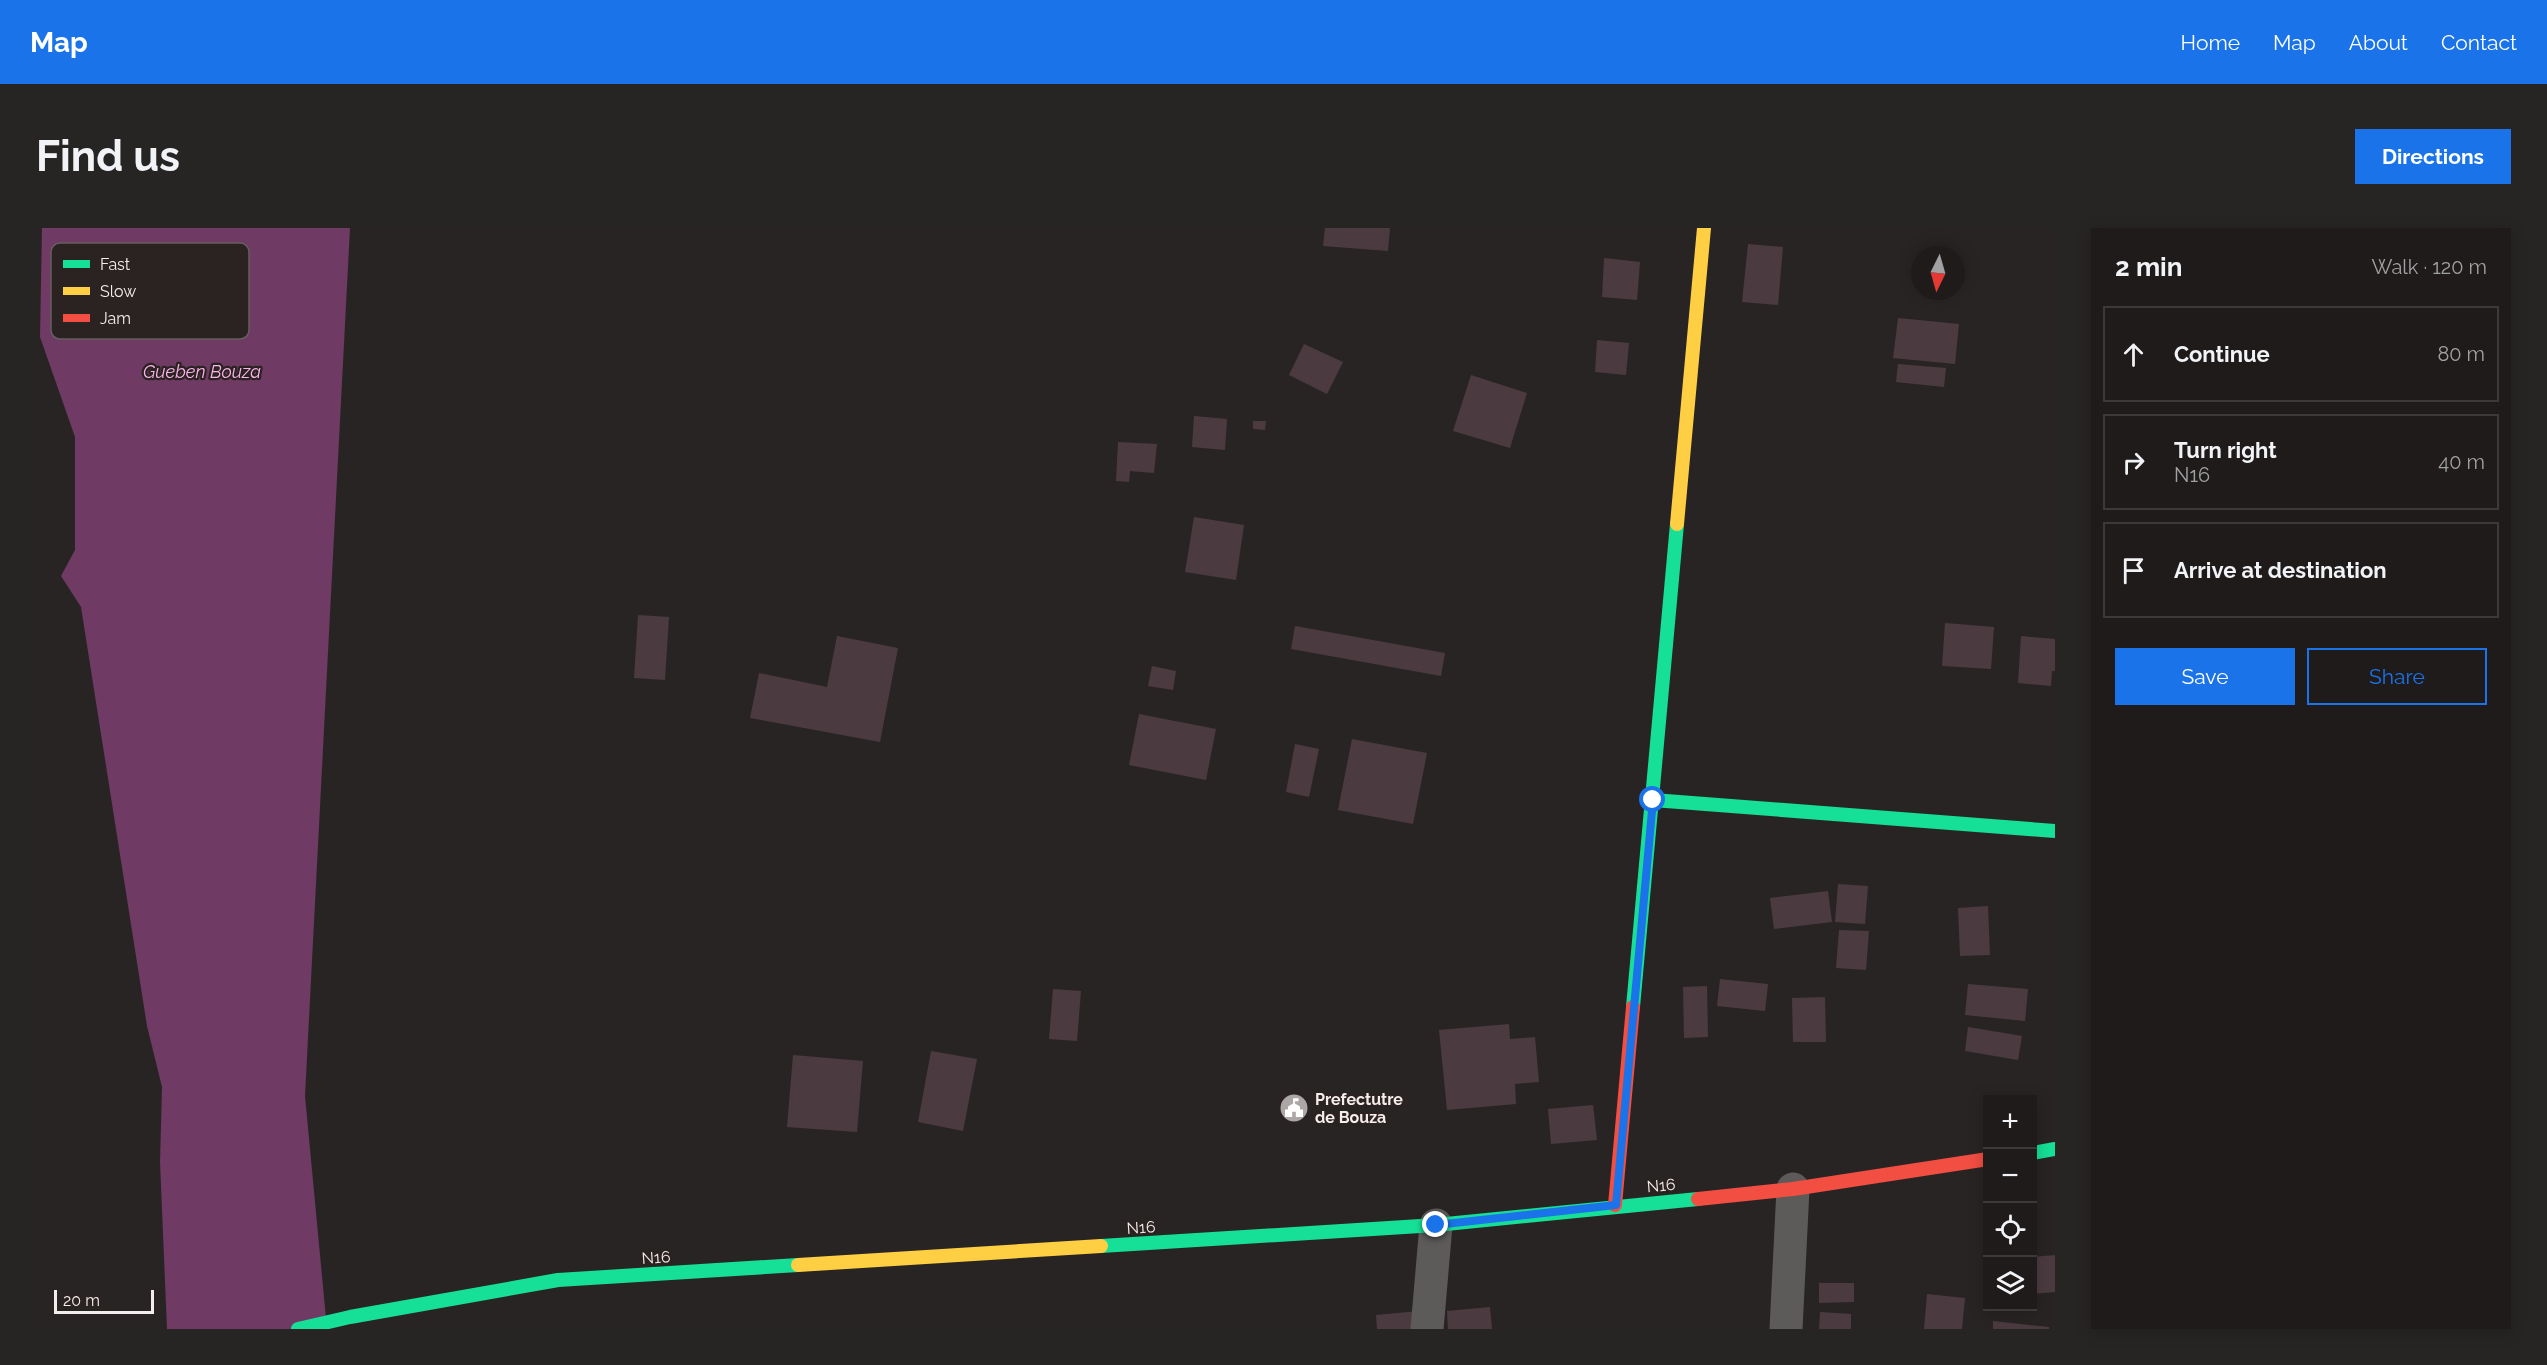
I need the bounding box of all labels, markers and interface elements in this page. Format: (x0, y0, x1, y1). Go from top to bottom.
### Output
text: Map (30, 26, 88, 59)
text: Home (2181, 30, 2240, 55)
text: Map (2273, 30, 2316, 55)
text: About (2349, 30, 2408, 55)
text: Contact (2441, 30, 2517, 55)
button: Directions (2355, 129, 2511, 184)
text: Find us (36, 132, 180, 181)
legend (51, 243, 249, 339)
north arrow (1911, 246, 1965, 300)
text: 2 min (2115, 252, 2182, 282)
text: Fast (100, 255, 131, 274)
text: Walk · 120 m (2372, 255, 2487, 279)
text: Slow (100, 282, 136, 301)
text: Jam (100, 309, 131, 328)
icon: ahead (2117, 338, 2150, 371)
text: Continue (2174, 341, 2270, 367)
text: 80 m (2437, 342, 2485, 366)
water label: Gueben Bouza (143, 361, 261, 382)
text: Turn right (2174, 437, 2277, 463)
icon: right (2117, 446, 2150, 479)
text: 40 m (2438, 450, 2485, 474)
text: N16 (2174, 463, 2210, 487)
icon: arrive (2117, 554, 2150, 587)
text: Arrive at destination (2174, 557, 2387, 583)
button: Save (2115, 648, 2295, 705)
button: Share (2307, 648, 2487, 705)
route start (1639, 786, 1665, 812)
place label: Prefectutre de Bouza (1315, 1090, 1403, 1127)
public building icon: Prefectutre de Bouza (1278, 1092, 1310, 1124)
map controls (1983, 1095, 2037, 1311)
button: + (1983, 1095, 2037, 1149)
button: − (1983, 1149, 2037, 1203)
street label: N16 (1646, 1175, 1676, 1196)
button: locate (1983, 1203, 2037, 1257)
route end (1422, 1211, 1448, 1237)
street label: N16 (1126, 1217, 1156, 1238)
street label: N16 (641, 1247, 671, 1268)
button: layers (1983, 1257, 2037, 1311)
scale bar (54, 1287, 154, 1314)
text: 20 m (63, 1291, 100, 1310)

